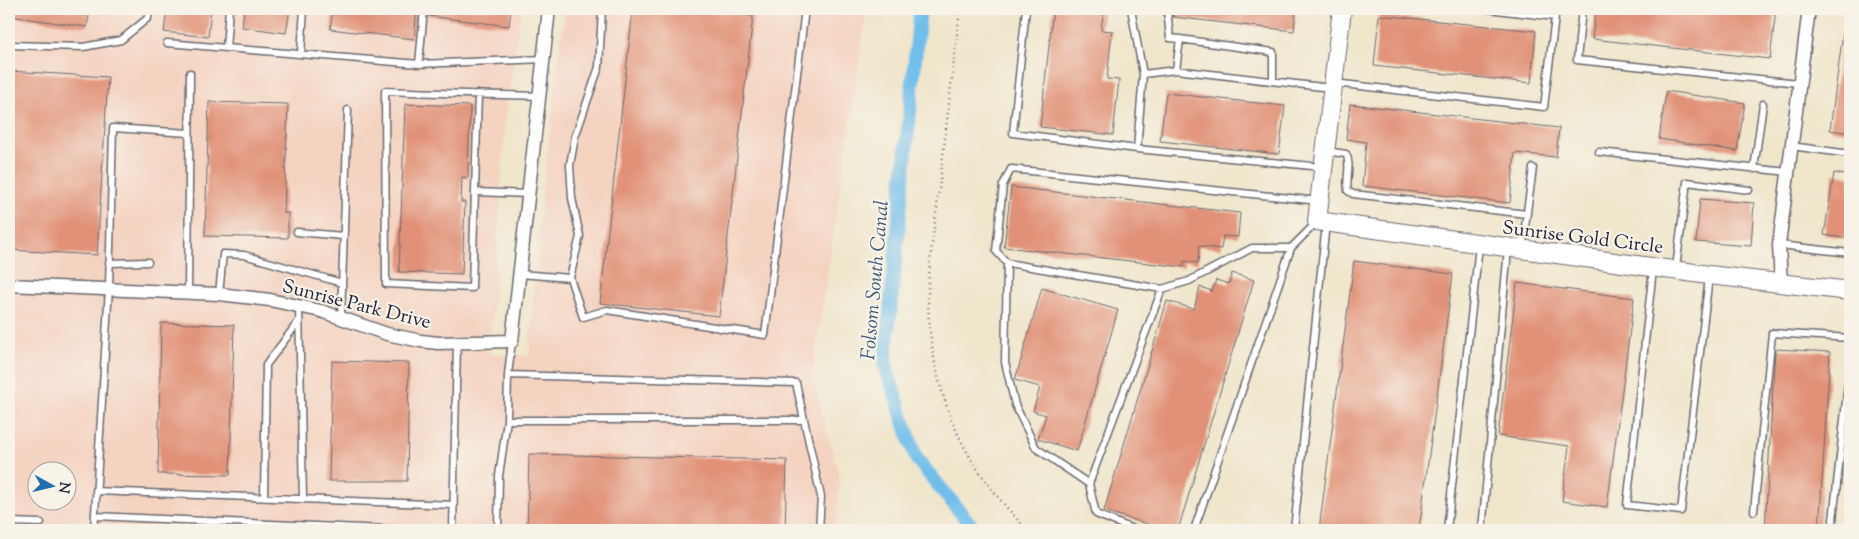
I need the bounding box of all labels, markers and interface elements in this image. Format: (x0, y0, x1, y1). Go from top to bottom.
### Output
water label: Folsom South Canal (855, 199, 898, 361)
street label: Sunrise Gold Circle (1501, 215, 1665, 262)
street label: Sunrise Park Drive (279, 274, 434, 337)
north arrow (28, 462, 78, 512)
text: N (52, 481, 74, 494)

